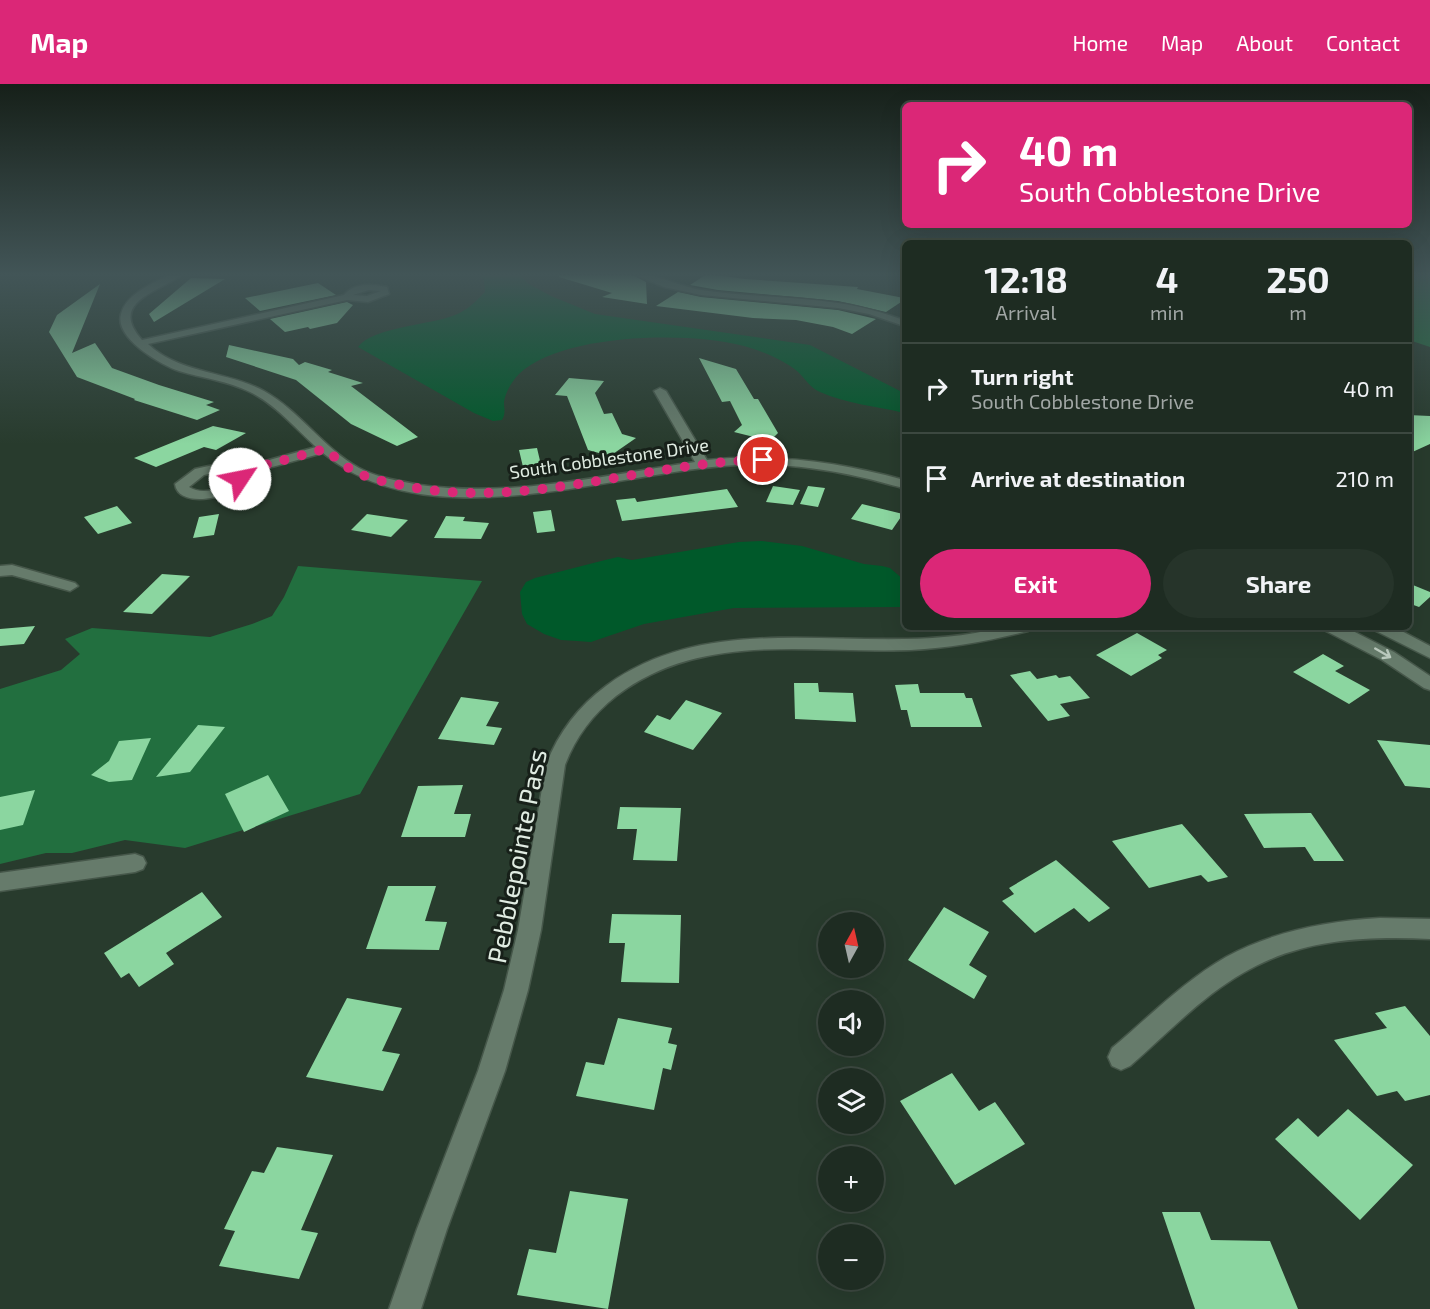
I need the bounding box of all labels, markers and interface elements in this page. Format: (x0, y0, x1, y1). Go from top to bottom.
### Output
text: Map (30, 25, 88, 59)
text: Home (1072, 30, 1128, 55)
text: Map (1161, 30, 1203, 55)
text: About (1236, 30, 1293, 55)
text: Contact (1326, 30, 1400, 55)
text: 40 m (1019, 124, 1118, 174)
icon: right (920, 126, 998, 204)
text: South Cobblestone Drive (1019, 175, 1321, 207)
text: 12:18 (984, 257, 1068, 300)
text: 4 (1156, 257, 1179, 300)
text: 250 (1266, 257, 1330, 300)
text: Arrival (996, 300, 1056, 324)
text: min (1150, 300, 1184, 324)
text: m (1289, 300, 1307, 324)
text: Turn right (971, 363, 1073, 389)
icon: right (920, 372, 953, 405)
text: 40 m (1343, 375, 1394, 401)
text: South Cobblestone Drive (971, 389, 1194, 413)
street label: South Cobblestone Drive (508, 433, 710, 483)
pin (737, 434, 788, 485)
icon: arrive (746, 443, 779, 476)
position arrow (208, 447, 272, 511)
icon: arrive (920, 462, 953, 495)
text: Arrive at destination (971, 465, 1185, 491)
text: 210 m (1335, 465, 1394, 491)
button: Exit (920, 549, 1151, 618)
button: Share (1163, 549, 1394, 618)
one-way arrow (1373, 648, 1391, 659)
street label: Pebblepointe Pass (480, 746, 552, 966)
north arrow (818, 912, 884, 978)
map controls (818, 912, 884, 1290)
button: sound (818, 990, 884, 1056)
button: layers (818, 1068, 884, 1134)
button: + (818, 1146, 884, 1212)
button: − (818, 1224, 884, 1290)

